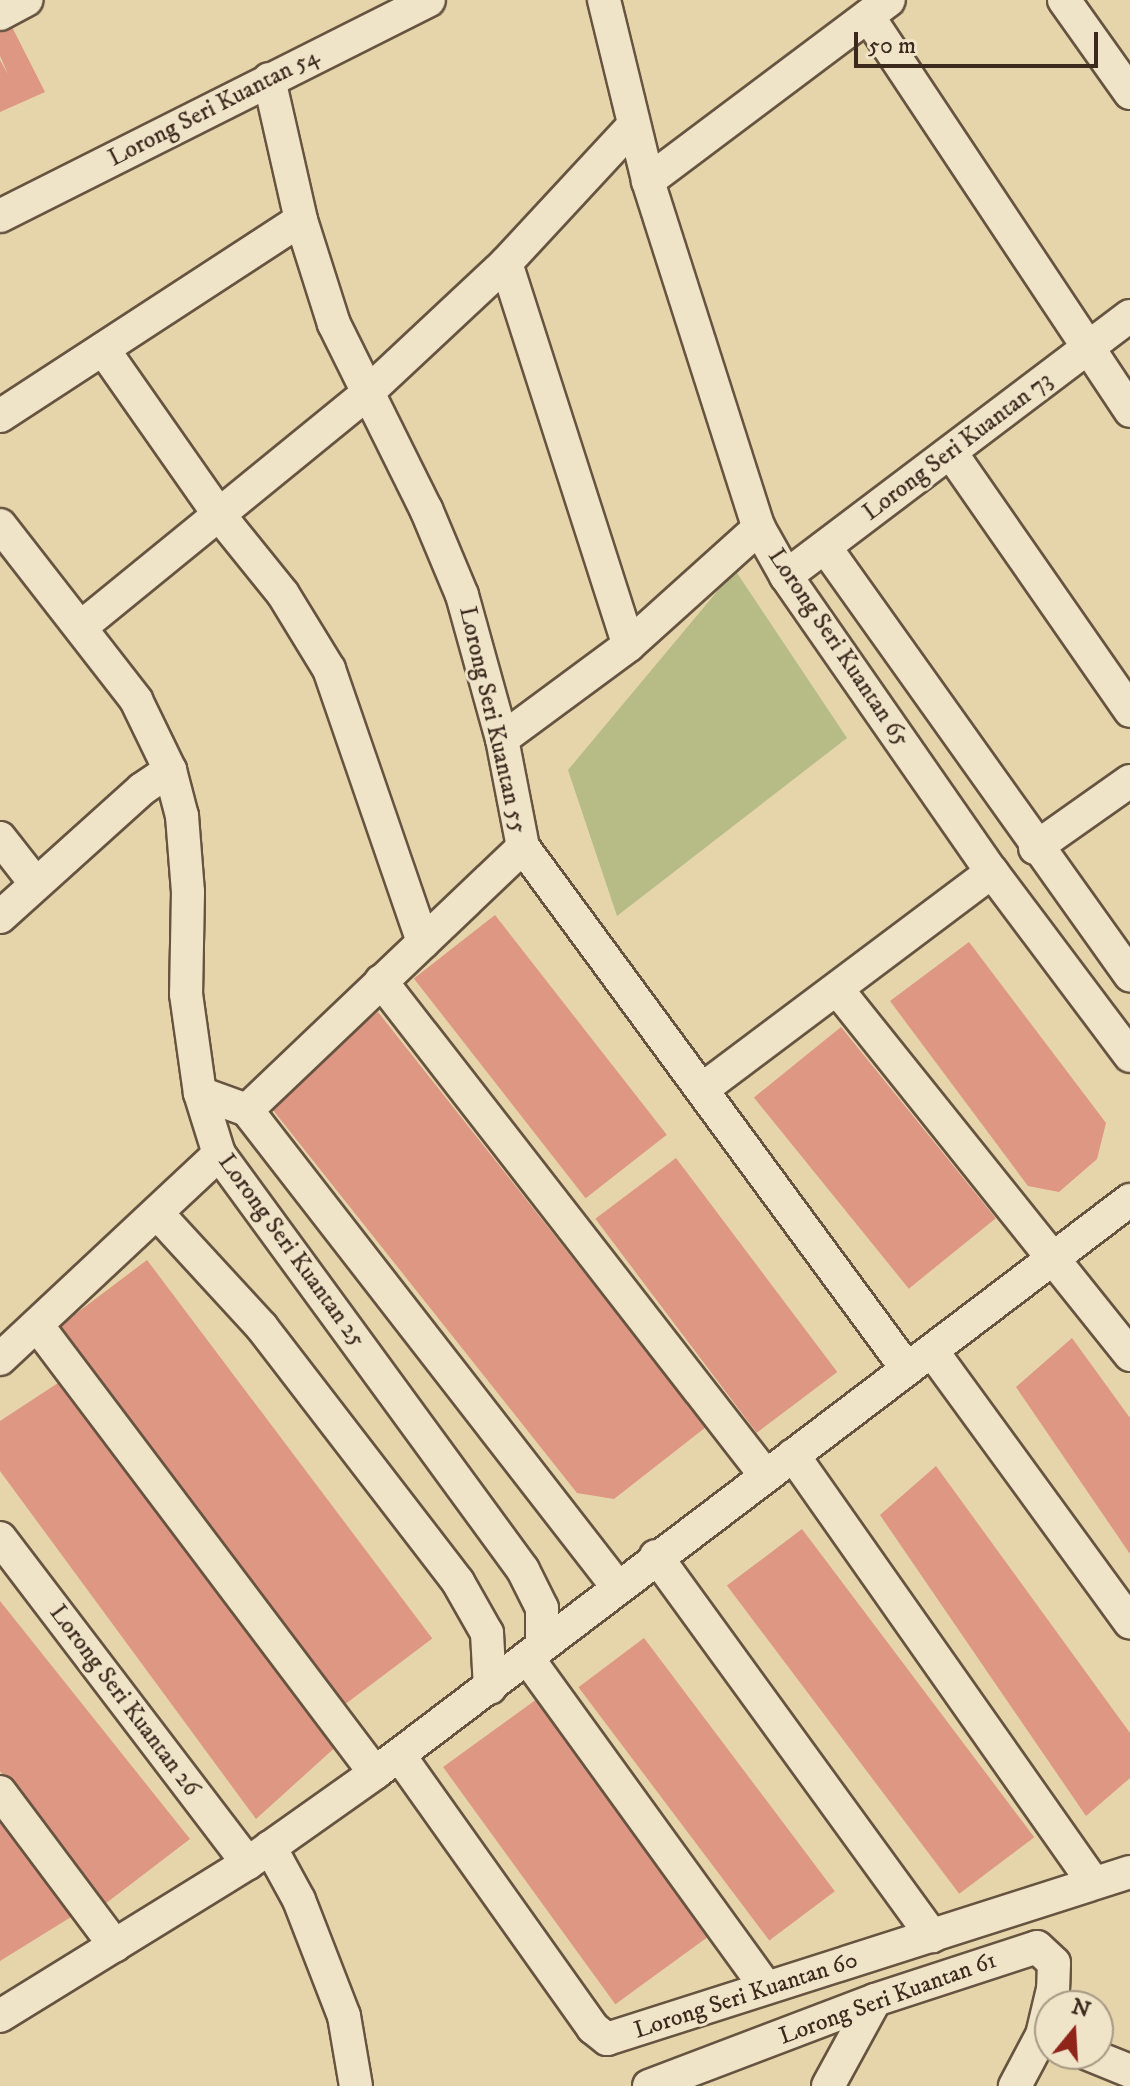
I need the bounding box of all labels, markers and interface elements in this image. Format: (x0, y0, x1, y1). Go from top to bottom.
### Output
scale bar (858, 16, 1102, 66)
text: 50 m (868, 31, 916, 61)
street label: Lorong Seri Kuantan 54 (104, 42, 324, 174)
street label: Lorong Seri Kuantan 73 (858, 366, 1058, 528)
street label: Lorong Seri Kuantan 65 (761, 544, 915, 752)
street label: Lorong Seri Kuantan 55 (452, 604, 532, 836)
street label: Lorong Seri Kuantan 25 (211, 1149, 371, 1353)
street label: Lorong Seri Kuantan 26 (43, 1600, 205, 1802)
street label: Lorong Seri Kuantan 60 (631, 1946, 861, 2046)
street label: Lorong Seri Kuantan 61 (775, 1946, 1001, 2052)
north arrow (1034, 1990, 1114, 2070)
text: N (1068, 1993, 1094, 2024)

